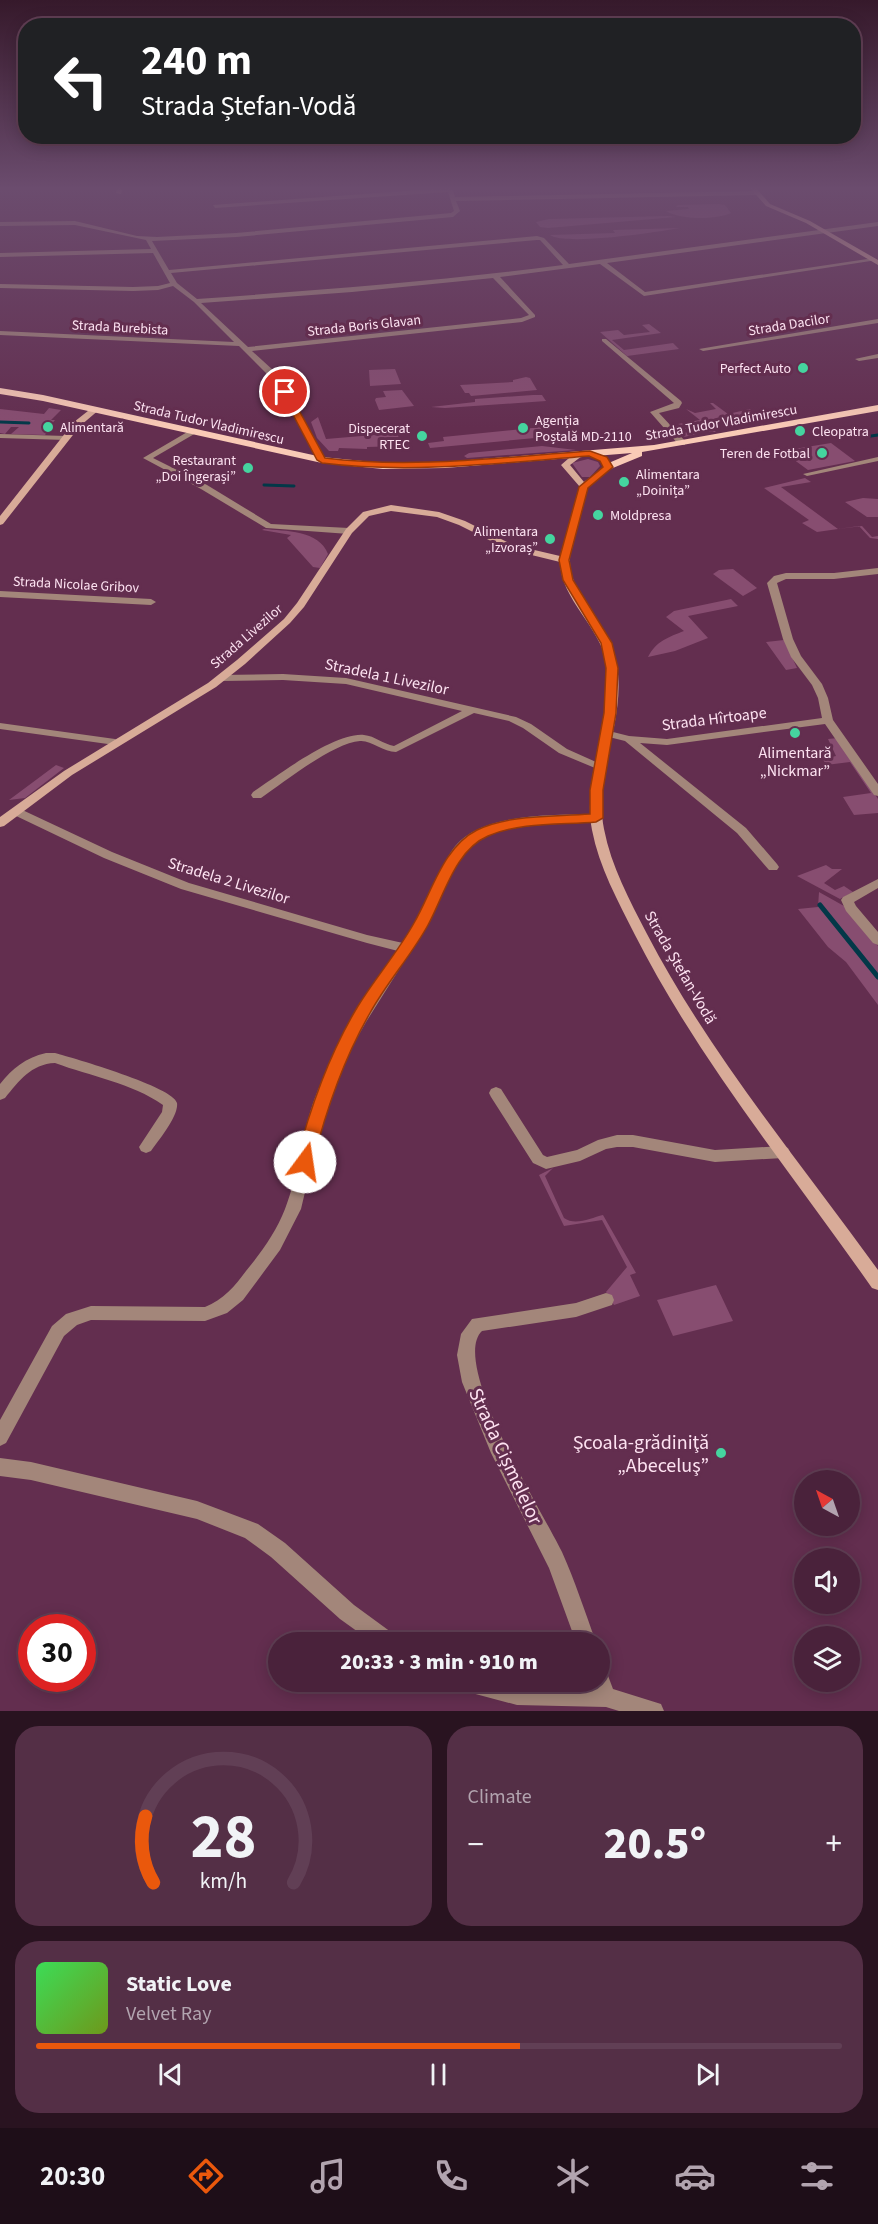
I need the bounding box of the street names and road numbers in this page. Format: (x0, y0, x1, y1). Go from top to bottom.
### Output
street label: Strada Dacilor (747, 309, 832, 341)
street label: Strada Boris Glavan (306, 310, 422, 342)
street label: Strada Burebista (71, 315, 169, 341)
street label: Strada Tudor Vladimirescu (131, 396, 286, 450)
street label: Strada Tudor Vladimirescu (644, 400, 799, 446)
street label: Strada Nicolae Gribov (12, 572, 140, 598)
street label: Strada Livezilor (206, 600, 287, 674)
street label: Stradela 1 Livezilor (323, 653, 451, 701)
street label: Strada Hîrtoape (660, 702, 768, 736)
street label: Stradela 2 Livezilor (165, 852, 293, 910)
street label: Strada Ștefan-Vodă (639, 907, 722, 1028)
street label: Strada Cișmelelor (461, 1384, 549, 1529)

